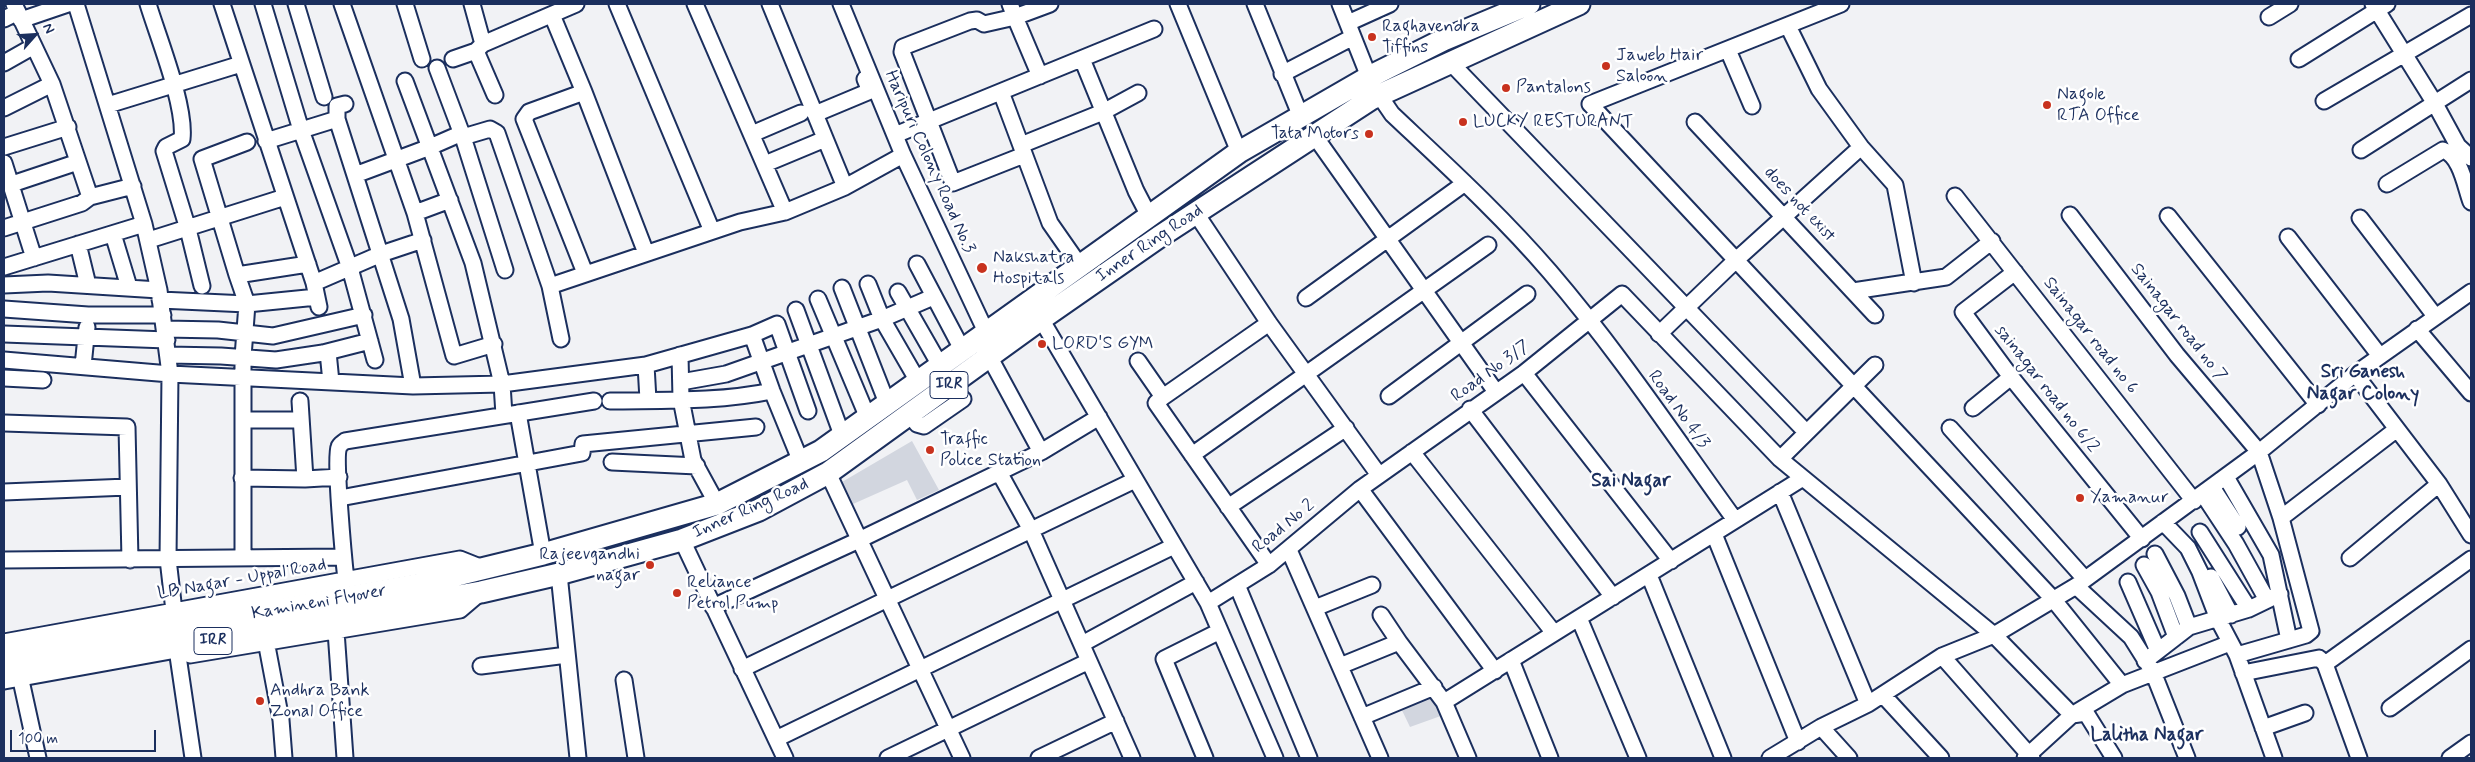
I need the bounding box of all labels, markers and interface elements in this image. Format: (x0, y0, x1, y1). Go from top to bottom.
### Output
north arrow (10, 10, 60, 60)
place label: Raghavendra Tiffins (1382, 16, 1480, 58)
text: N (38, 20, 59, 37)
marker: Raghavendra Tiffins (1366, 31, 1378, 43)
place label: Jaweb Hair Saloon (1616, 45, 1703, 88)
marker: Jaweb Hair Saloon (1600, 60, 1612, 72)
street label: Haripuri Colony Road No.3 (879, 67, 979, 257)
place label: Pantalons (1516, 77, 1591, 99)
marker: Pantalons (1500, 82, 1512, 94)
place label: Nagole RTA Office (2057, 84, 2140, 126)
marker: Nagole RTA Office (2041, 99, 2053, 111)
place label: LUCKY RESTURANT (1473, 111, 1633, 133)
marker: LUCKY RESTURANT (1457, 116, 1469, 128)
place label: Tata Motors (1271, 123, 1359, 145)
marker: Tata Motors (1363, 128, 1375, 140)
street label: does not exist (1759, 163, 1839, 247)
street label: Inner Ring Road (1092, 200, 1208, 288)
place label: Nakshatra Hospitals (993, 247, 1074, 290)
street label: Sainagar road no 7 (2125, 260, 2231, 386)
marker: Nakshatra Hospitals (975, 261, 989, 275)
street label: Sainagar road no 6 (2038, 273, 2142, 399)
street label: sainagar road no 6/2 (1989, 320, 2103, 458)
place label: LORD'S GYM (1052, 333, 1154, 355)
street label: Road No 3/7 (1448, 336, 1534, 408)
marker: LORD'S GYM (1036, 338, 1048, 350)
district label: Sri Ganesh Nagar Colony (2307, 362, 2419, 406)
street label: Road No 4/3 (1642, 367, 1714, 453)
road number: IRR (930, 372, 968, 398)
place label: Traffic Police Station (940, 429, 1041, 472)
marker: Traffic Police Station (924, 444, 936, 456)
district label: Sai Nagar (1591, 471, 1671, 493)
street label: Inner Ring Road (690, 474, 812, 544)
place label: Yamanur (2090, 487, 2169, 509)
marker: Yamanur (2074, 492, 2086, 504)
street label: Road No 2 (1249, 495, 1319, 559)
place label: Rajeevgandhi nagar (539, 544, 640, 586)
street label: LB Nagar - Uppal Road (156, 555, 328, 605)
marker: Rajeevgandhi nagar (644, 559, 656, 571)
place label: Reliance Petrol Pump (687, 572, 778, 614)
street label: Kamineni Flyover (250, 581, 388, 625)
marker: Reliance Petrol Pump (671, 587, 683, 599)
road number: IRR (194, 627, 232, 654)
place label: Andhra Bank Zonal Office (270, 680, 369, 722)
marker: Andhra Bank Zonal Office (254, 695, 266, 707)
scale bar (12, 720, 159, 752)
district label: Lalitha Nagar (2091, 725, 2203, 747)
text: 100 m (18, 729, 58, 749)

